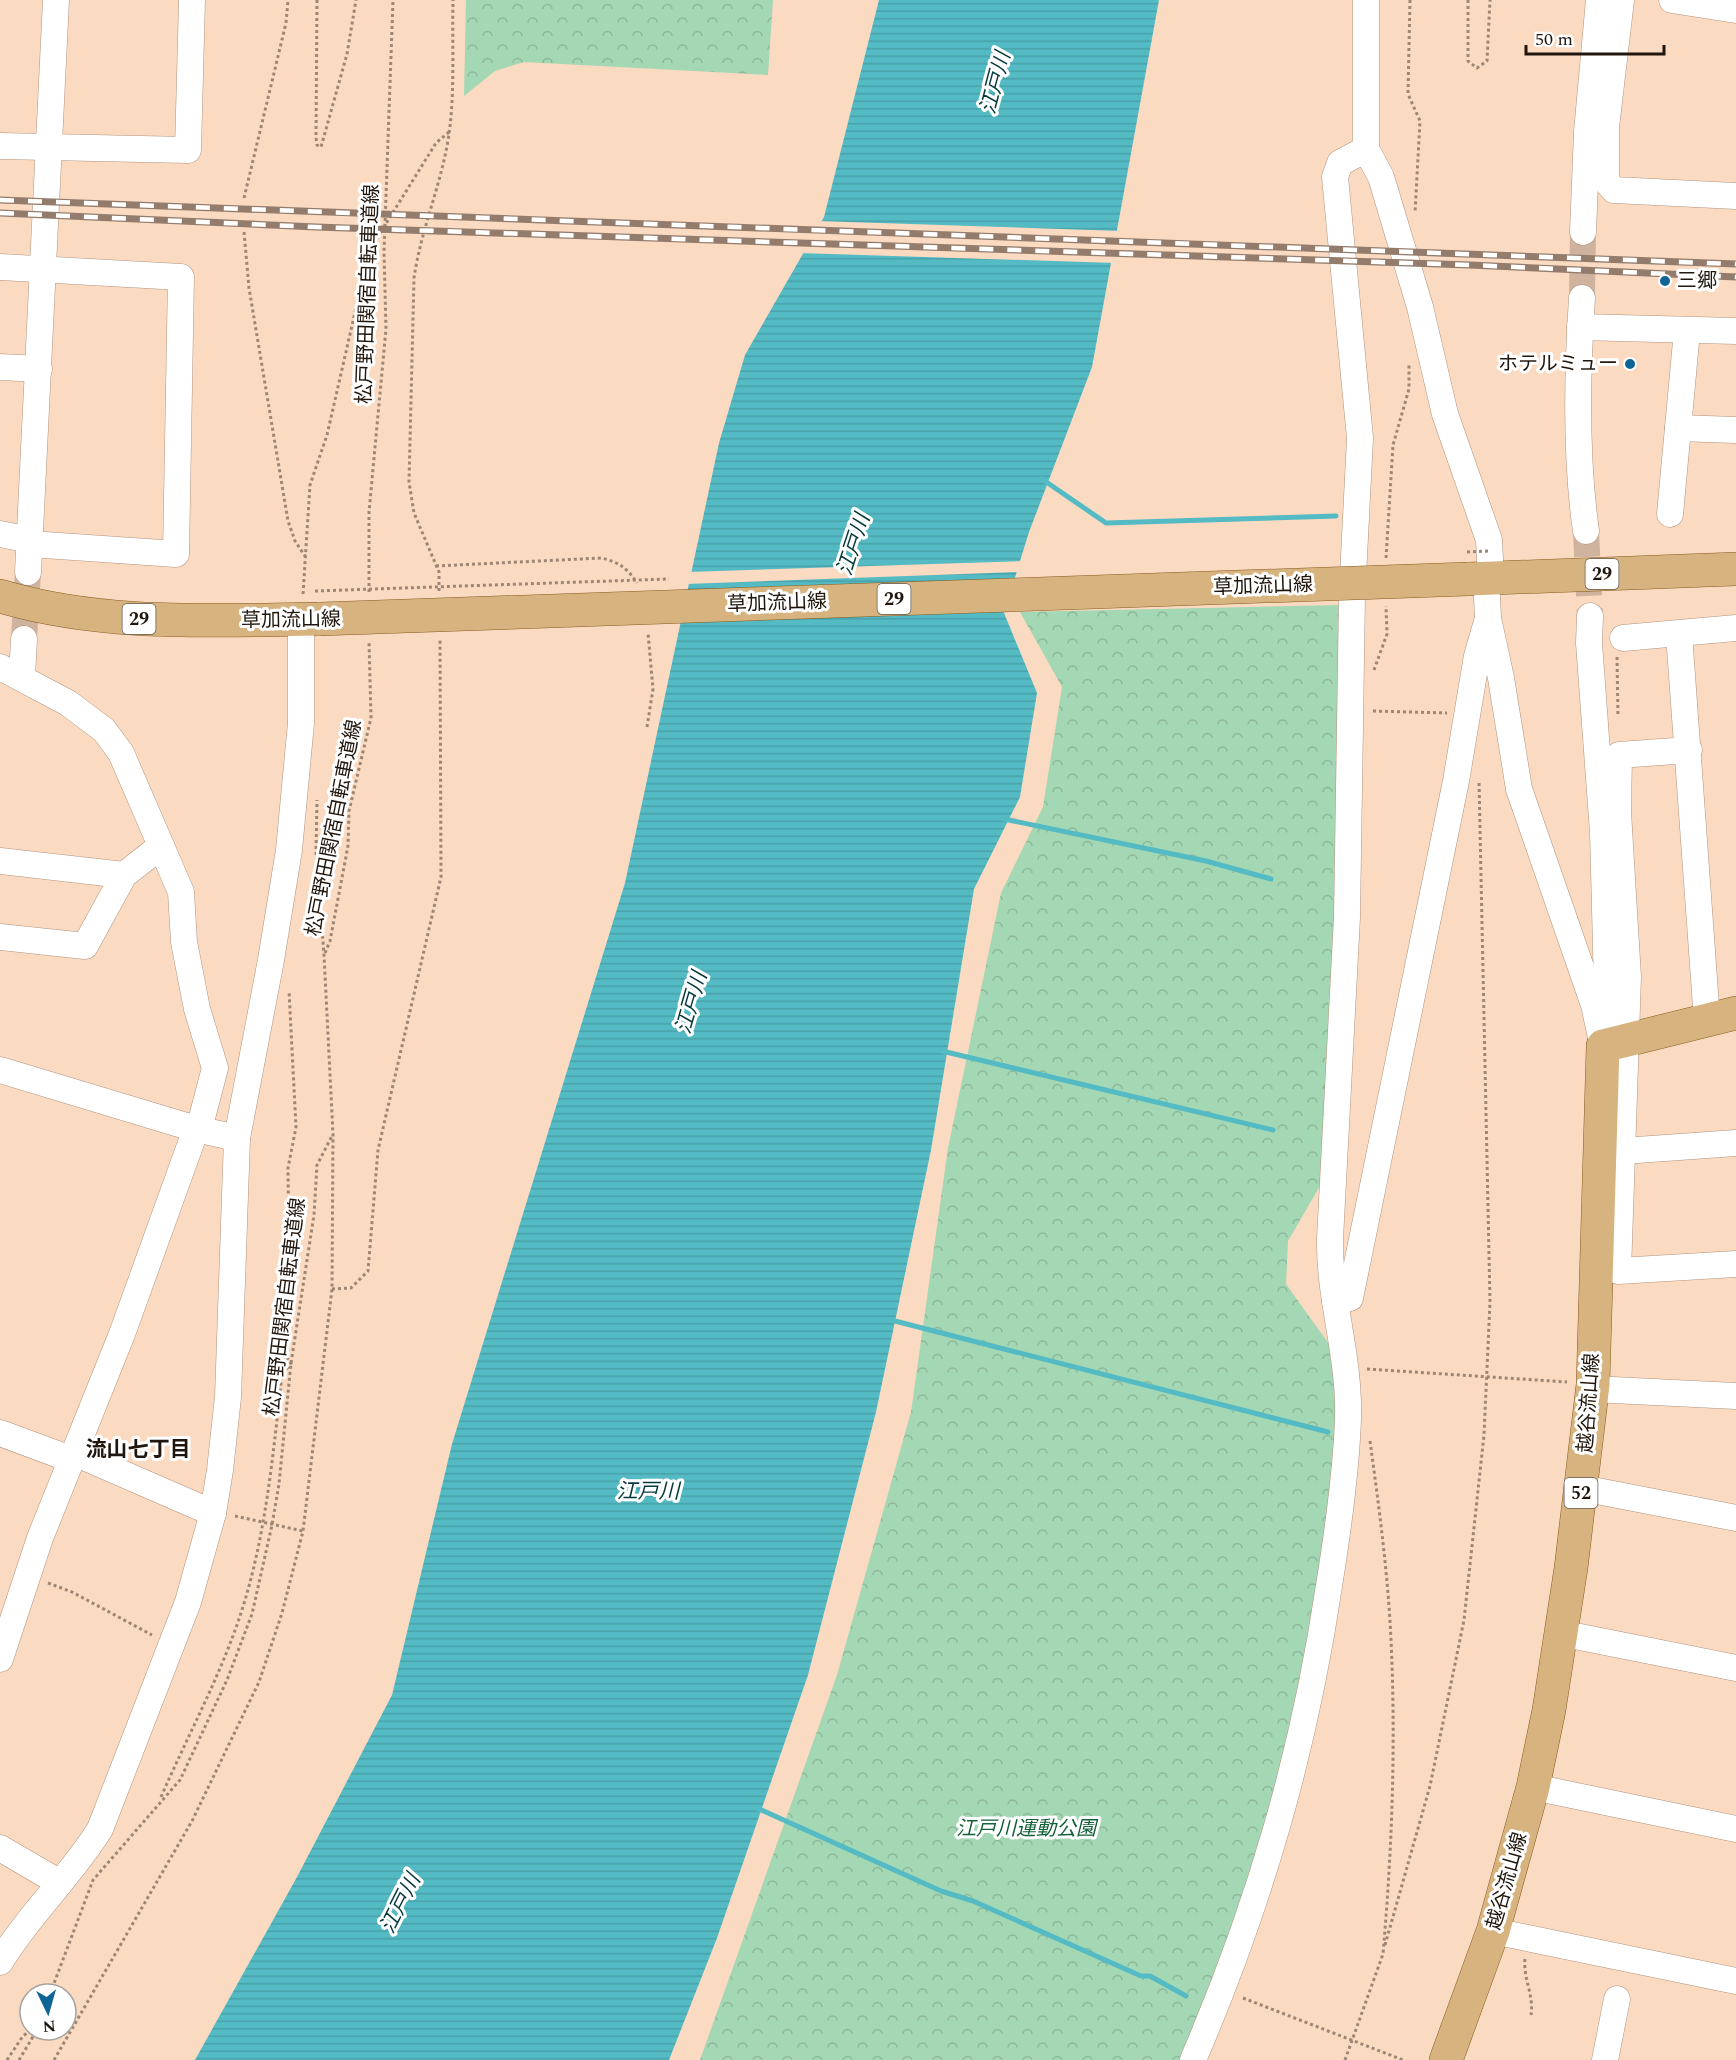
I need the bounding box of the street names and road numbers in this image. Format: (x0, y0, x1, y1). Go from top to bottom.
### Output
street label: 松戸野田関宿自転車道線 (349, 184, 387, 404)
road number: 29 (1586, 559, 1618, 589)
street label: 草加流山線 (1213, 569, 1313, 603)
road number: 29 (878, 584, 910, 614)
street label: 草加流山線 (727, 586, 827, 620)
road number: 29 (122, 604, 156, 634)
street label: 草加流山線 (241, 604, 341, 636)
street label: 松戸野田関宿自転車道線 (298, 717, 370, 939)
street label: 松戸野田関宿自転車道線 (257, 1196, 313, 1418)
street label: 越谷流山線 (1571, 1352, 1607, 1454)
road number: 52 (1564, 1478, 1598, 1508)
street label: 越谷流山線 (1479, 1829, 1535, 1933)

